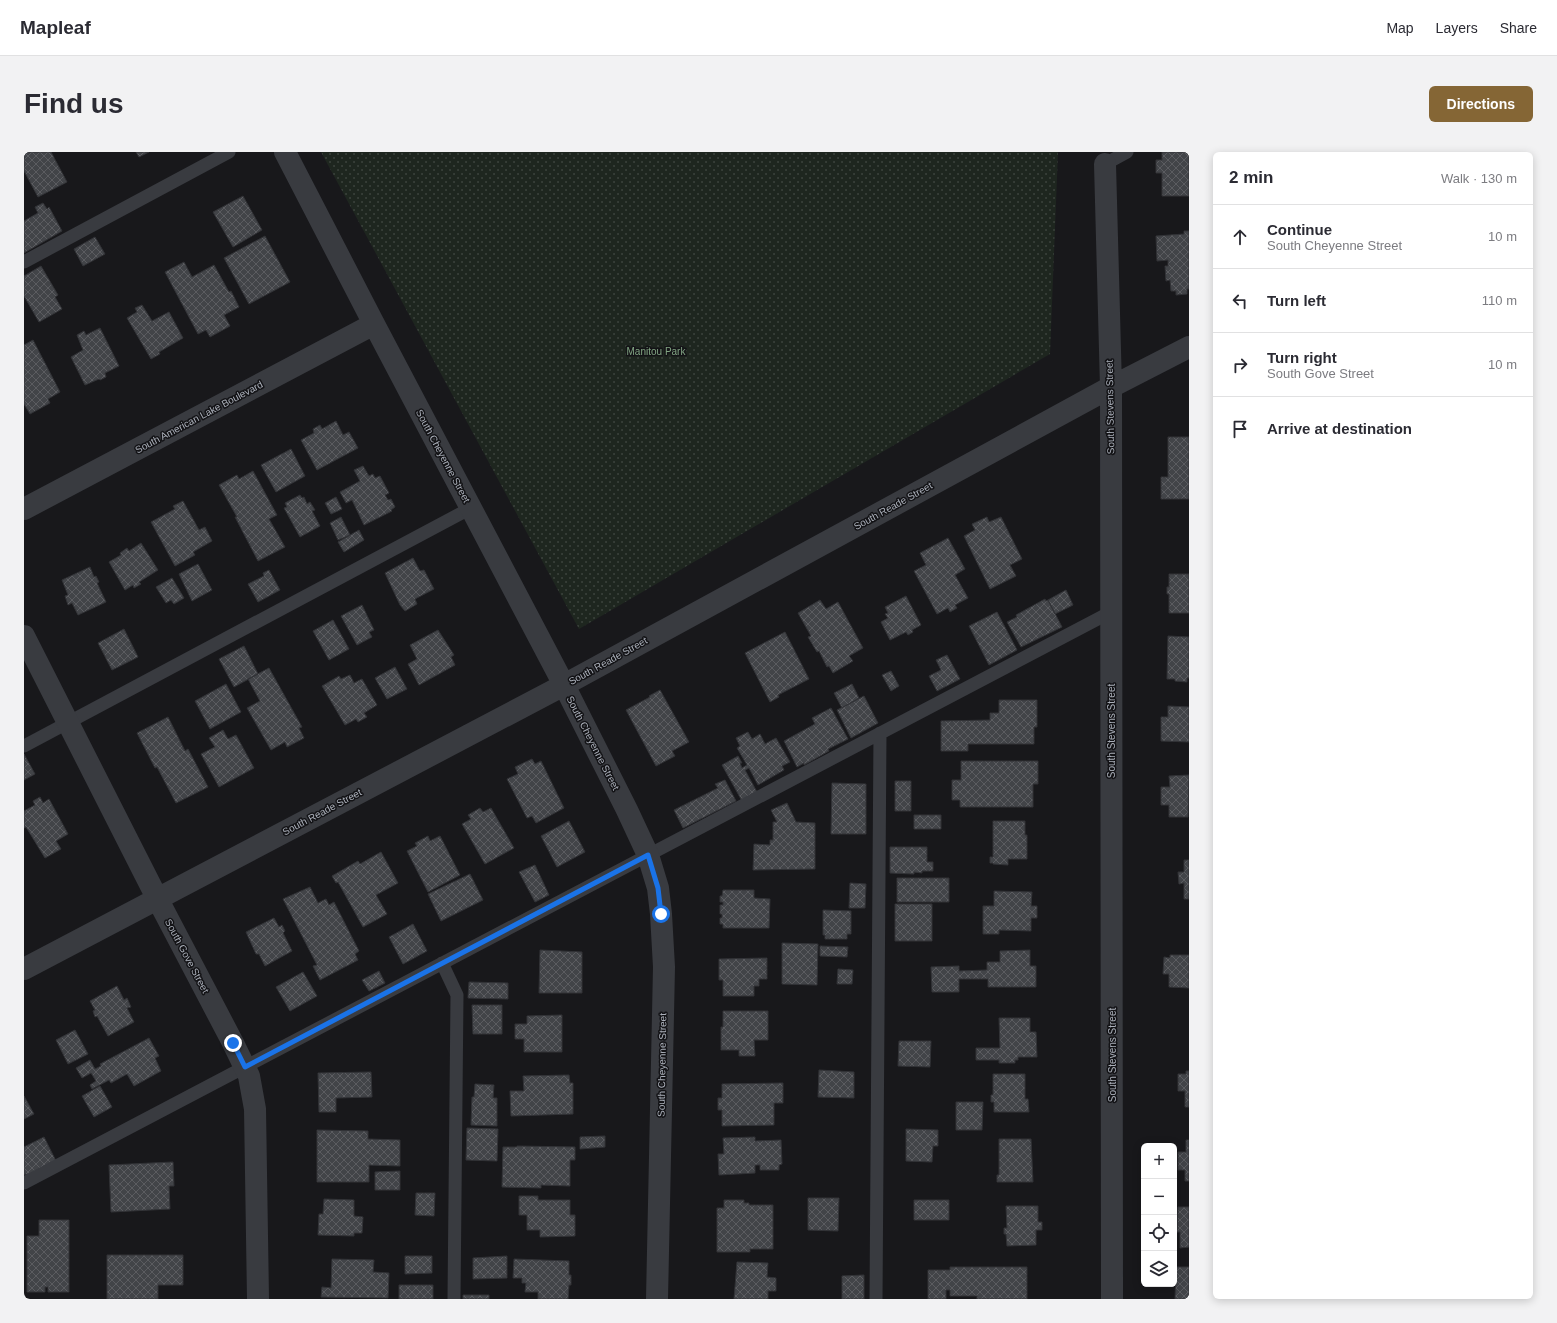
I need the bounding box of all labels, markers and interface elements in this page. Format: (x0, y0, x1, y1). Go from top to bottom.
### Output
text: Mapleaf (20, 17, 91, 38)
text: Map (1386, 20, 1414, 36)
text: Layers (1436, 20, 1478, 36)
text: Share (1500, 20, 1537, 36)
button: Directions (1429, 86, 1533, 122)
text: Find us (24, 88, 124, 119)
text: 2 min (1229, 168, 1273, 187)
text: Walk · 130 m (1441, 171, 1517, 186)
text: Continue (1267, 221, 1332, 238)
icon: ahead (1229, 226, 1251, 248)
text: 10 m (1488, 229, 1517, 244)
text: South Cheyenne Street (1267, 238, 1402, 253)
icon: left (1229, 290, 1251, 312)
text: Turn left (1267, 292, 1326, 309)
text: 110 m (1482, 293, 1517, 308)
park label: Manitou Park (627, 346, 686, 357)
text: Turn right (1267, 349, 1337, 366)
icon: right (1229, 354, 1251, 376)
text: 10 m (1488, 357, 1517, 372)
street label: South Stevens Street (1104, 359, 1116, 454)
text: South Gove Street (1267, 366, 1374, 381)
street label: South American Lake Boulevard (133, 379, 265, 455)
street label: South Cheyenne Street (414, 408, 472, 505)
icon: arrive (1229, 418, 1251, 440)
text: Arrive at destination (1267, 420, 1412, 437)
street label: South Reade Street (852, 480, 934, 532)
street label: South Reade Street (567, 635, 649, 687)
street label: South Stevens Street (1106, 684, 1117, 778)
street label: South Cheyenne Street (564, 694, 622, 792)
street label: South Reade Street (281, 786, 364, 837)
route start (652, 905, 670, 923)
street label: South Gove Street (163, 917, 211, 995)
street label: South Stevens Street (1107, 1008, 1118, 1102)
street label: South Cheyenne Street (656, 1013, 668, 1117)
route end (224, 1034, 242, 1052)
map controls (1141, 1143, 1177, 1287)
button: + (1141, 1143, 1177, 1179)
button: − (1141, 1179, 1177, 1215)
button: locate (1141, 1215, 1177, 1251)
button: layers (1141, 1251, 1177, 1287)

